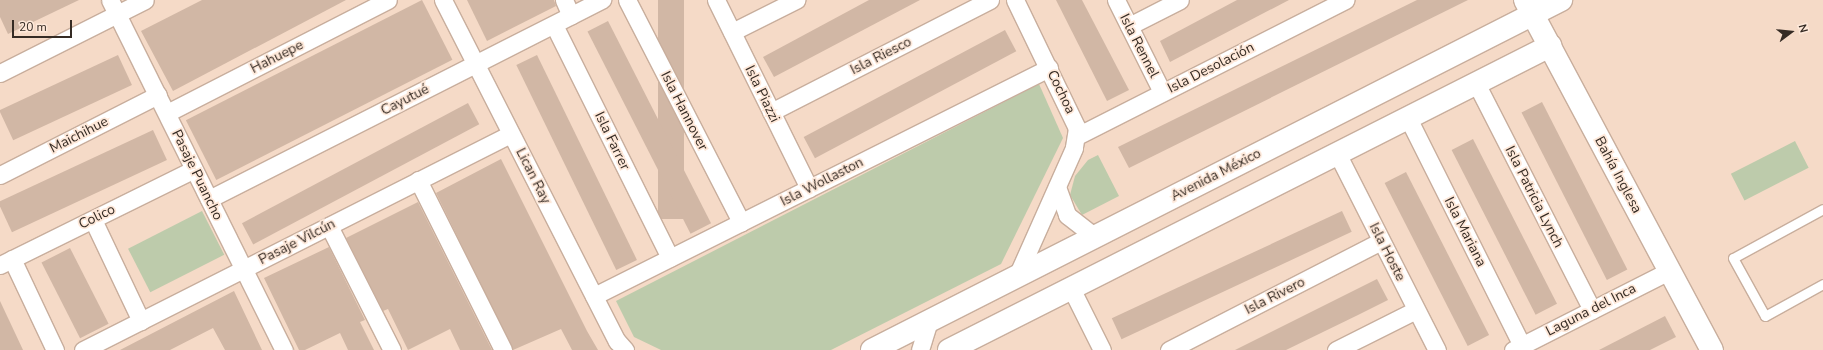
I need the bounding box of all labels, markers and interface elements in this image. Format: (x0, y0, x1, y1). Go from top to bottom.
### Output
street label: Isla Rennel (1116, 11, 1162, 81)
scale bar (14, 12, 74, 38)
north arrow (1771, 12, 1811, 52)
text: 20 m (19, 19, 47, 35)
text: N (1795, 23, 1811, 35)
street label: Isla Riesco (848, 33, 914, 79)
street label: Hahuepe (248, 37, 306, 77)
street label: Isla Desolación (1165, 39, 1257, 97)
street label: Isla Piazzi (741, 63, 783, 125)
street label: Cochoa (1043, 67, 1079, 117)
street label: Isla Hannover (657, 69, 711, 153)
street label: Cayutué (378, 81, 432, 119)
street label: Isla Farrer (591, 109, 633, 173)
street label: Maichihue (47, 113, 111, 157)
street label: Pasaje Puancho (168, 127, 226, 223)
street label: Bahía Inglesa (1591, 134, 1645, 216)
street label: Isla Patricia Lynch (1501, 143, 1567, 251)
street label: Lican Ray (512, 145, 554, 207)
street label: Avenida México (1168, 145, 1264, 205)
street label: Isla Wollaston (778, 154, 866, 210)
street label: Isla Mariana (1440, 194, 1490, 270)
street label: Colico (76, 201, 118, 233)
street label: Pasaje Vilcún (256, 216, 338, 268)
street label: Isla Hoste (1365, 220, 1409, 284)
street label: Isla Rivero (1242, 274, 1308, 318)
street label: Laguna del Inca (1543, 280, 1639, 340)

